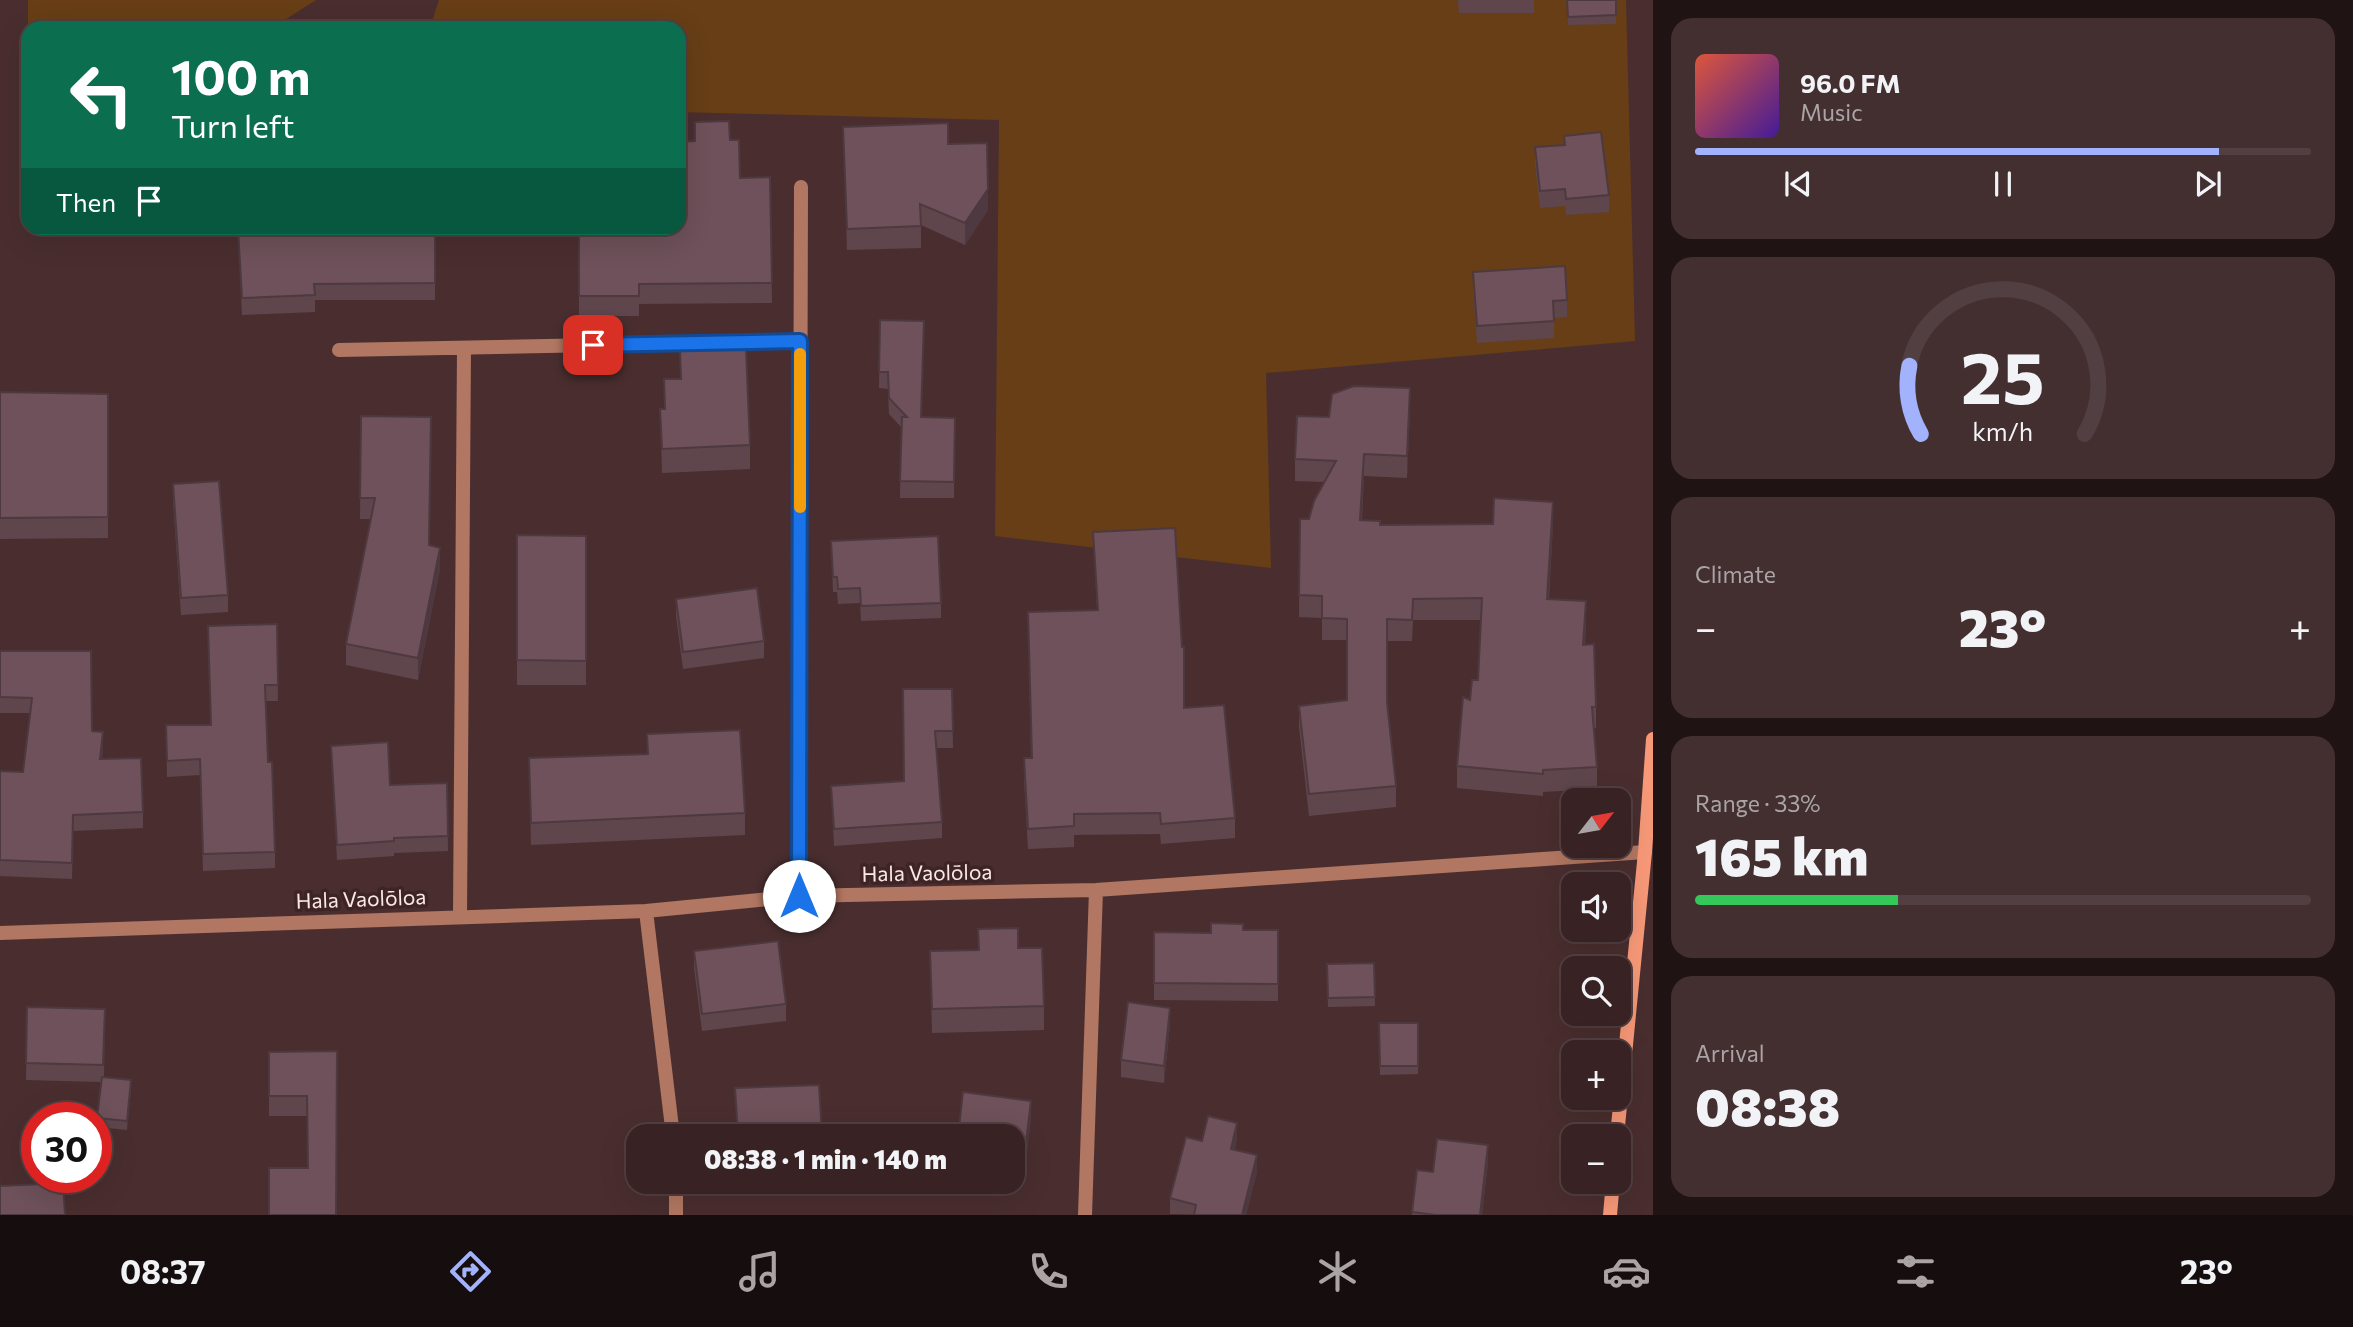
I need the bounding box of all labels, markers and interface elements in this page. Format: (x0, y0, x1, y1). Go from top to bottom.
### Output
text: 100 m (171, 45, 310, 105)
icon: left (56, 49, 147, 140)
text: 96.0 FM (1800, 67, 1901, 98)
text: Music (1800, 98, 1863, 126)
text: Turn left (171, 105, 295, 145)
icon: previous (1779, 165, 1817, 203)
icon: pause (1984, 165, 2022, 203)
icon: next (2189, 165, 2227, 203)
icon: arrive (130, 182, 168, 220)
text: Then (56, 186, 116, 217)
pin (563, 315, 623, 375)
icon: arrive (574, 326, 612, 364)
text: 25 (1961, 331, 2045, 420)
text: km/h (1973, 416, 2033, 446)
text: Climate (1695, 560, 1776, 588)
text: 23° (1959, 594, 2046, 658)
text: − (1695, 603, 1717, 650)
text: + (2289, 603, 2311, 650)
north arrow (1561, 788, 1631, 858)
map controls (1561, 788, 1631, 1194)
text: Range · 33% (1695, 789, 1821, 817)
text: 165 km (1695, 823, 1868, 887)
street label: Hala Vaolōloa (861, 858, 993, 886)
position arrow (762, 859, 836, 933)
button: sound (1561, 872, 1631, 942)
street label: Hala Vaolōloa (295, 883, 427, 913)
button: search (1561, 956, 1631, 1026)
text: Arrival (1695, 1039, 1765, 1067)
button: + (1561, 1040, 1631, 1110)
text: 08:38 (1695, 1073, 1840, 1137)
speed limit sign: 30 (21, 1102, 112, 1193)
button: − (1561, 1124, 1631, 1194)
text: 08:38 · 1 min · 140 m (704, 1143, 947, 1174)
icon: directions (446, 1247, 495, 1296)
icon: music (735, 1247, 784, 1296)
icon: phone (1024, 1247, 1073, 1296)
icon: climate (1313, 1247, 1362, 1296)
icon: car (1602, 1247, 1651, 1296)
icon: filters (1891, 1247, 1940, 1296)
text: 08:37 (120, 1251, 205, 1291)
text: 23° (2180, 1251, 2233, 1291)

